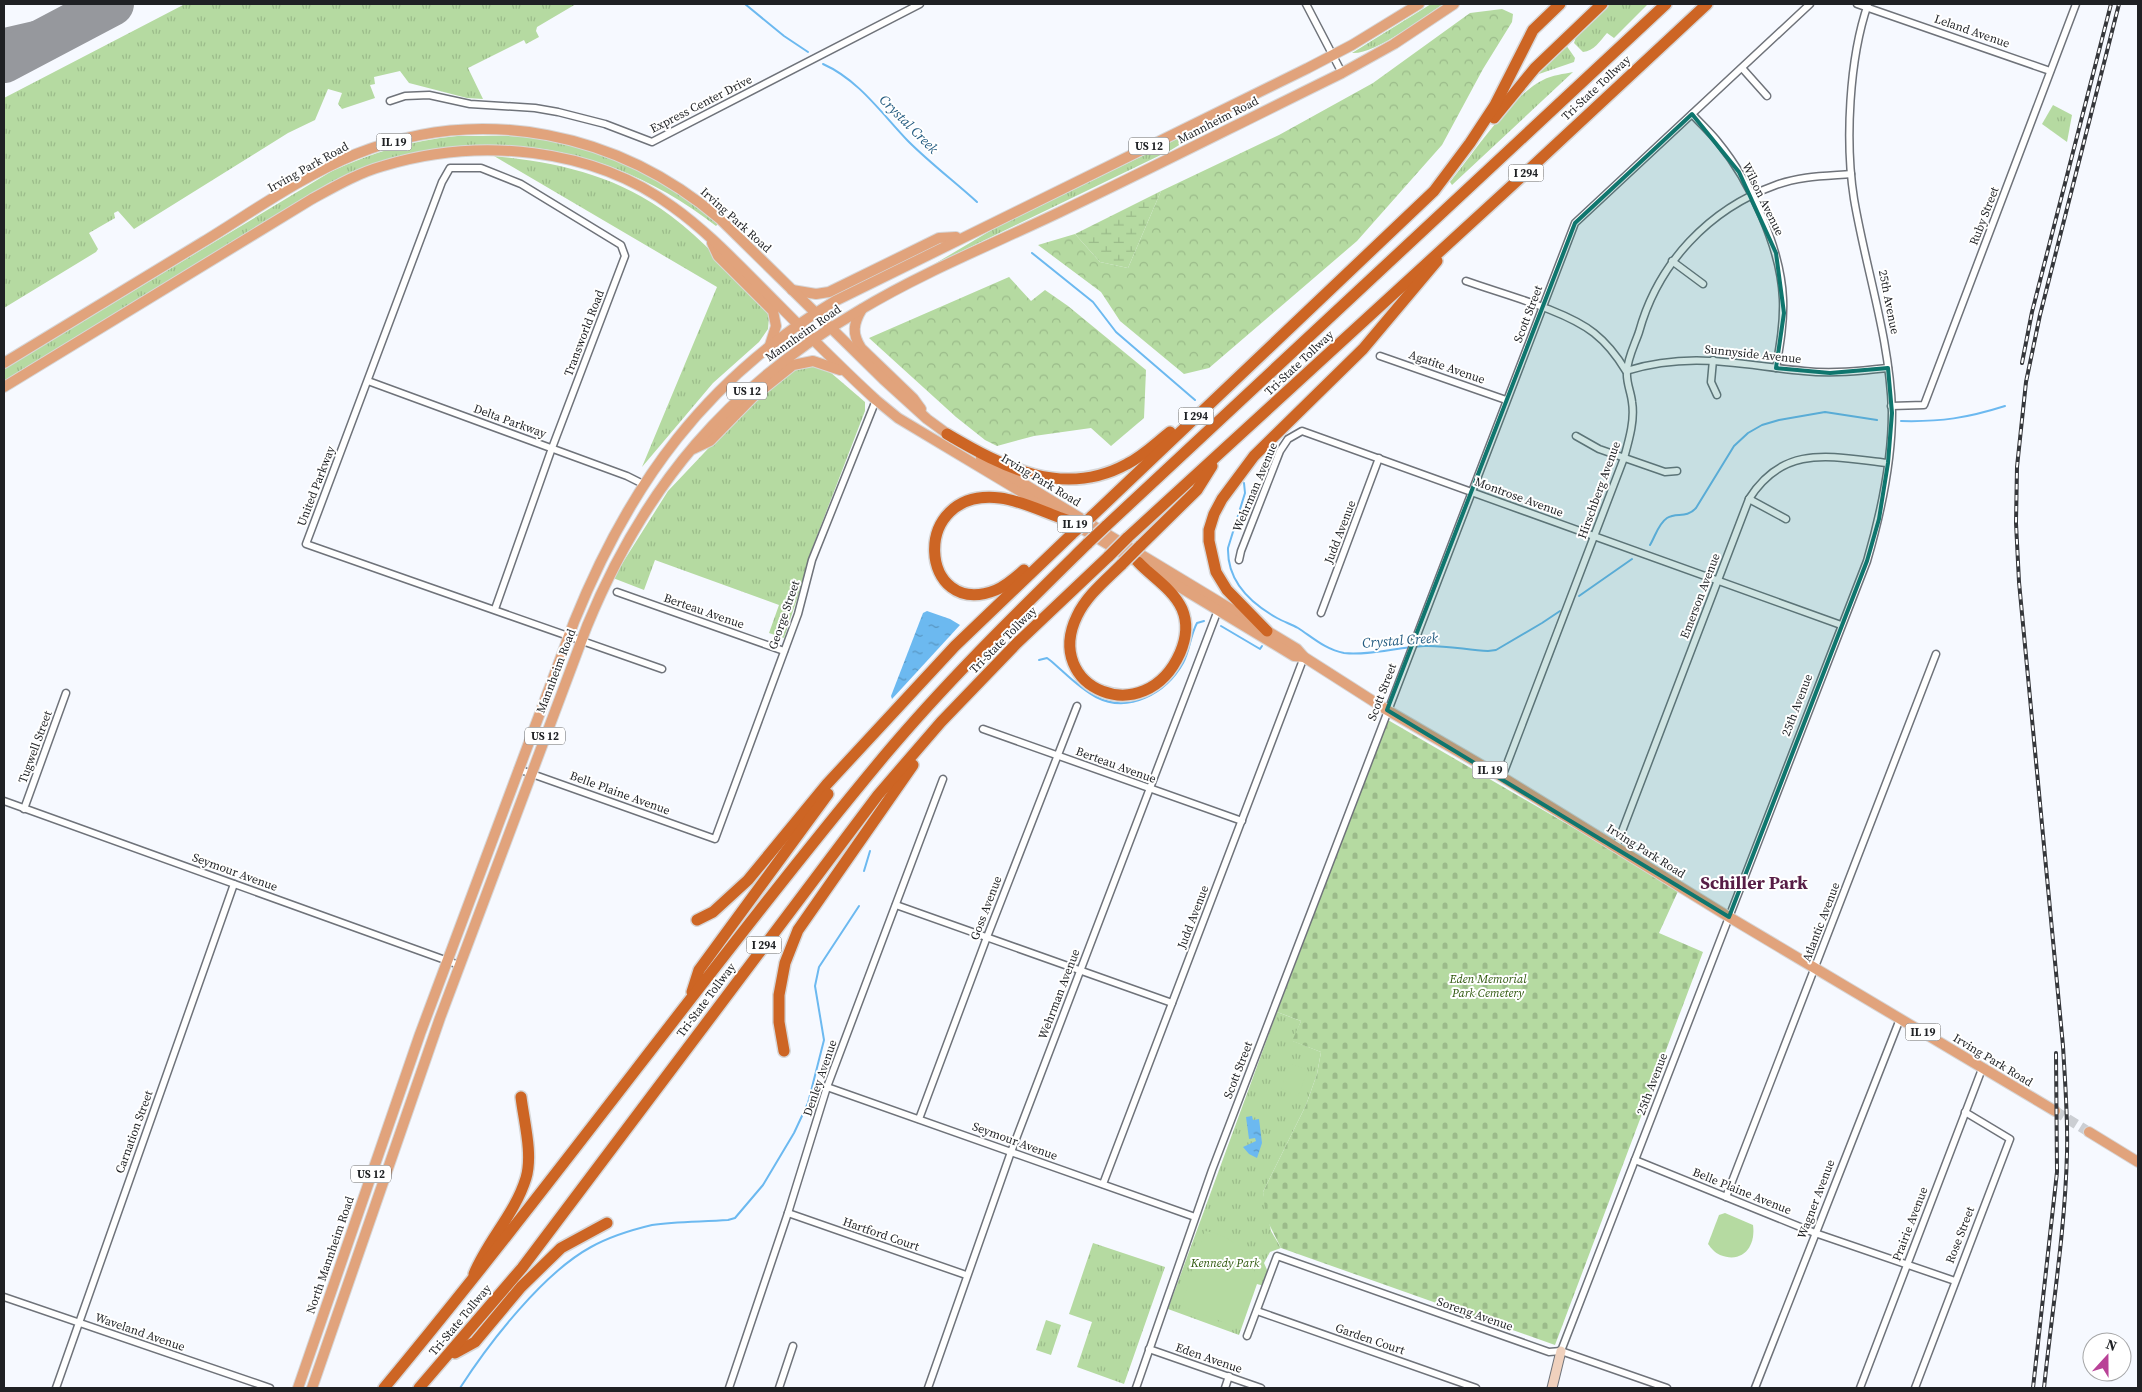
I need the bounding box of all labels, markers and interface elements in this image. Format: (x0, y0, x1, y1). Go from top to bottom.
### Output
street label: Leland Avenue (1932, 11, 2012, 51)
street label: Tri-State Tollway (1558, 51, 1635, 124)
street label: Express Center Drive (647, 71, 755, 137)
water label: Crystal Creek (875, 90, 943, 158)
street label: Mannheim Road (1175, 93, 1261, 147)
road number: IL 19 (376, 134, 412, 150)
street label: Irving Park Road (265, 138, 351, 196)
road number: US 12 (1129, 138, 1169, 154)
street label: Wilson Avenue (1738, 160, 1788, 238)
road number: I 294 (1508, 164, 1544, 182)
street label: Irving Park Road (697, 184, 775, 256)
street label: Ruby Street (1966, 184, 2003, 248)
street label: 25th Avenue (1875, 268, 1903, 336)
street label: Scott Street (1510, 283, 1546, 345)
street label: Transworld Road (560, 287, 608, 378)
street label: Mannheim Road (762, 301, 844, 365)
street label: Tri-State Tollway (1261, 326, 1338, 399)
street label: Sunnyside Avenue (1704, 341, 1802, 367)
street label: Agatite Avenue (1407, 346, 1487, 388)
road number: US 12 (727, 382, 767, 400)
street label: Delta Parkway (471, 400, 550, 442)
road number: I 294 (1178, 408, 1214, 424)
street label: Hirschberg Avenue (1574, 439, 1624, 541)
street label: Wehrman Avenue (1229, 440, 1281, 534)
street label: United Parkway (293, 443, 339, 528)
street label: Irving Park Road (998, 450, 1084, 510)
street label: Montrose Avenue (1472, 474, 1566, 520)
street label: Judd Avenue (1320, 498, 1359, 567)
road number: IL 19 (1058, 516, 1092, 532)
street label: Emerson Avenue (1676, 551, 1724, 641)
street label: George Street (765, 578, 803, 652)
street label: Berteau Avenue (662, 590, 746, 632)
street label: Tri-State Tollway (966, 602, 1041, 677)
street label: Mannheim Road (533, 626, 579, 715)
water label: Crystal Creek (1361, 627, 1439, 653)
street label: Scott Street (1364, 661, 1400, 723)
street label: 25th Avenue (1778, 672, 1816, 738)
street label: Tugwell Street (14, 708, 56, 785)
road number: US 12 (525, 728, 565, 744)
street label: Berteau Avenue (1074, 743, 1158, 787)
road number: IL 19 (1472, 762, 1508, 778)
street label: Belle Plaine Avenue (568, 767, 672, 819)
street label: Irving Park Road (1604, 820, 1689, 882)
street label: Seymour Avenue (190, 849, 280, 895)
district label: Schiller Park (1700, 870, 1808, 895)
street label: Goss Avenue (966, 874, 1006, 942)
street label: Atlantic Avenue (1799, 880, 1843, 964)
street label: Judd Avenue (1173, 883, 1212, 952)
road number: I 294 (746, 936, 782, 954)
street label: Wehrman Avenue (1034, 947, 1084, 1041)
street label: Tri-State Tollway (673, 959, 740, 1040)
park label: Eden Memorial Park Cemetery (1448, 971, 1527, 1001)
road number: IL 19 (1906, 1024, 1940, 1040)
street label: Irving Park Road (1950, 1030, 2036, 1090)
street label: Denley Avenue (799, 1038, 841, 1118)
street label: Scott Street (1220, 1039, 1256, 1101)
street label: 25th Avenue (1633, 1051, 1671, 1117)
street label: Carnation Street (112, 1088, 156, 1176)
street label: Seymour Avenue (970, 1118, 1060, 1164)
street label: Wagner Avenue (1794, 1157, 1838, 1241)
street label: Belle Plaine Avenue (1690, 1164, 1794, 1218)
road number: US 12 (351, 1166, 391, 1182)
street label: Prairie Avenue (1888, 1184, 1932, 1264)
street label: North Mannheim Road (302, 1194, 358, 1316)
street label: Rose Street (1942, 1204, 1978, 1266)
street label: Hartford Court (841, 1213, 921, 1255)
park label: Kennedy Park (1190, 1255, 1260, 1271)
street label: Tri-State Tollway (425, 1280, 495, 1359)
street label: Soreng Avenue (1435, 1293, 1515, 1335)
street label: Waveland Avenue (93, 1309, 187, 1355)
street label: Garden Court (1333, 1320, 1407, 1358)
north arrow (2082, 1332, 2132, 1382)
text: N (2103, 1334, 2120, 1356)
street label: Eden Avenue (1173, 1339, 1245, 1377)

